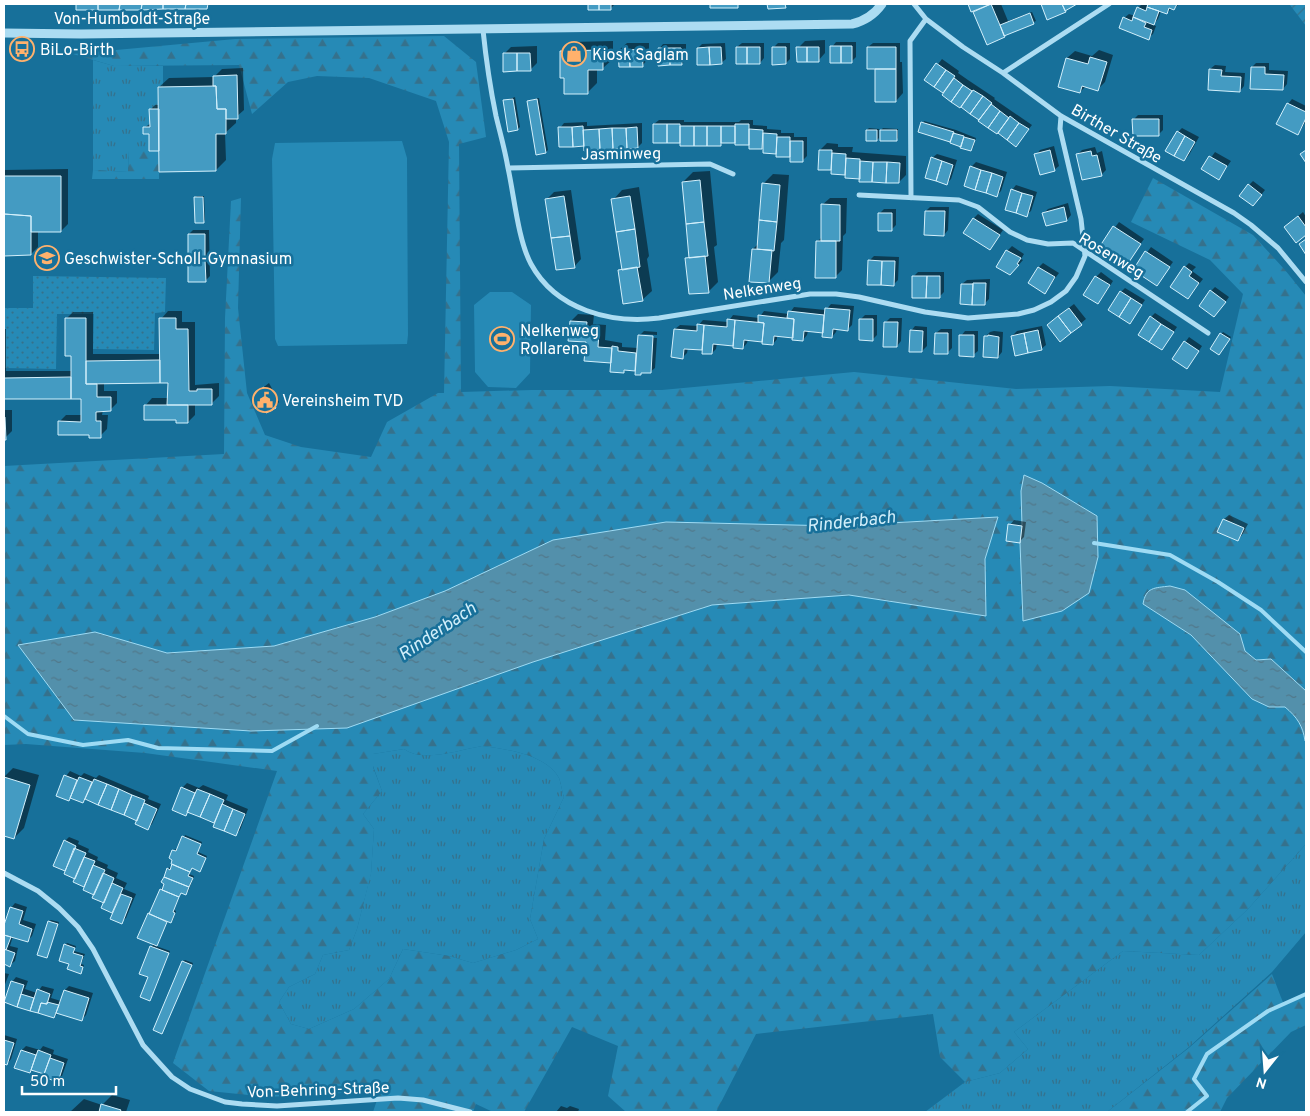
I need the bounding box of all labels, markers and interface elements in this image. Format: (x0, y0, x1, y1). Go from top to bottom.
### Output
street label: Von-Humboldt-Straße (54, 10, 210, 30)
bus stop icon: BiLo-Birth (9, 36, 35, 62)
place label: BiLo-Birth (40, 41, 115, 61)
shop icon: Kiosk Saglam (561, 41, 587, 67)
place label: Kiosk Saglam (592, 46, 689, 66)
street label: Birther Straße (1067, 101, 1165, 169)
street label: Jasminweg (581, 144, 661, 166)
street label: Rosenweg (1074, 229, 1147, 284)
school or university icon: Geschwister-Scholl-Gymnasium (34, 245, 60, 271)
place label: Geschwister-Scholl-Gymnasium (64, 250, 292, 270)
street label: Nelkenweg (722, 274, 803, 306)
place label: Nelkenweg Rollarena (520, 322, 599, 360)
sports icon: Nelkenweg Rollarena (489, 326, 515, 352)
public building icon: Vereinsheim TVD (252, 387, 278, 413)
place label: Vereinsheim TVD (282, 392, 403, 412)
water label: Rinderbach (806, 506, 897, 539)
water label: Rinderbach (394, 598, 481, 667)
north arrow (1240, 1046, 1290, 1096)
scale bar (22, 1064, 116, 1096)
text: N (1254, 1072, 1269, 1092)
text: 50 m (30, 1073, 65, 1092)
street label: Von-Behring-Straße (246, 1079, 390, 1103)

